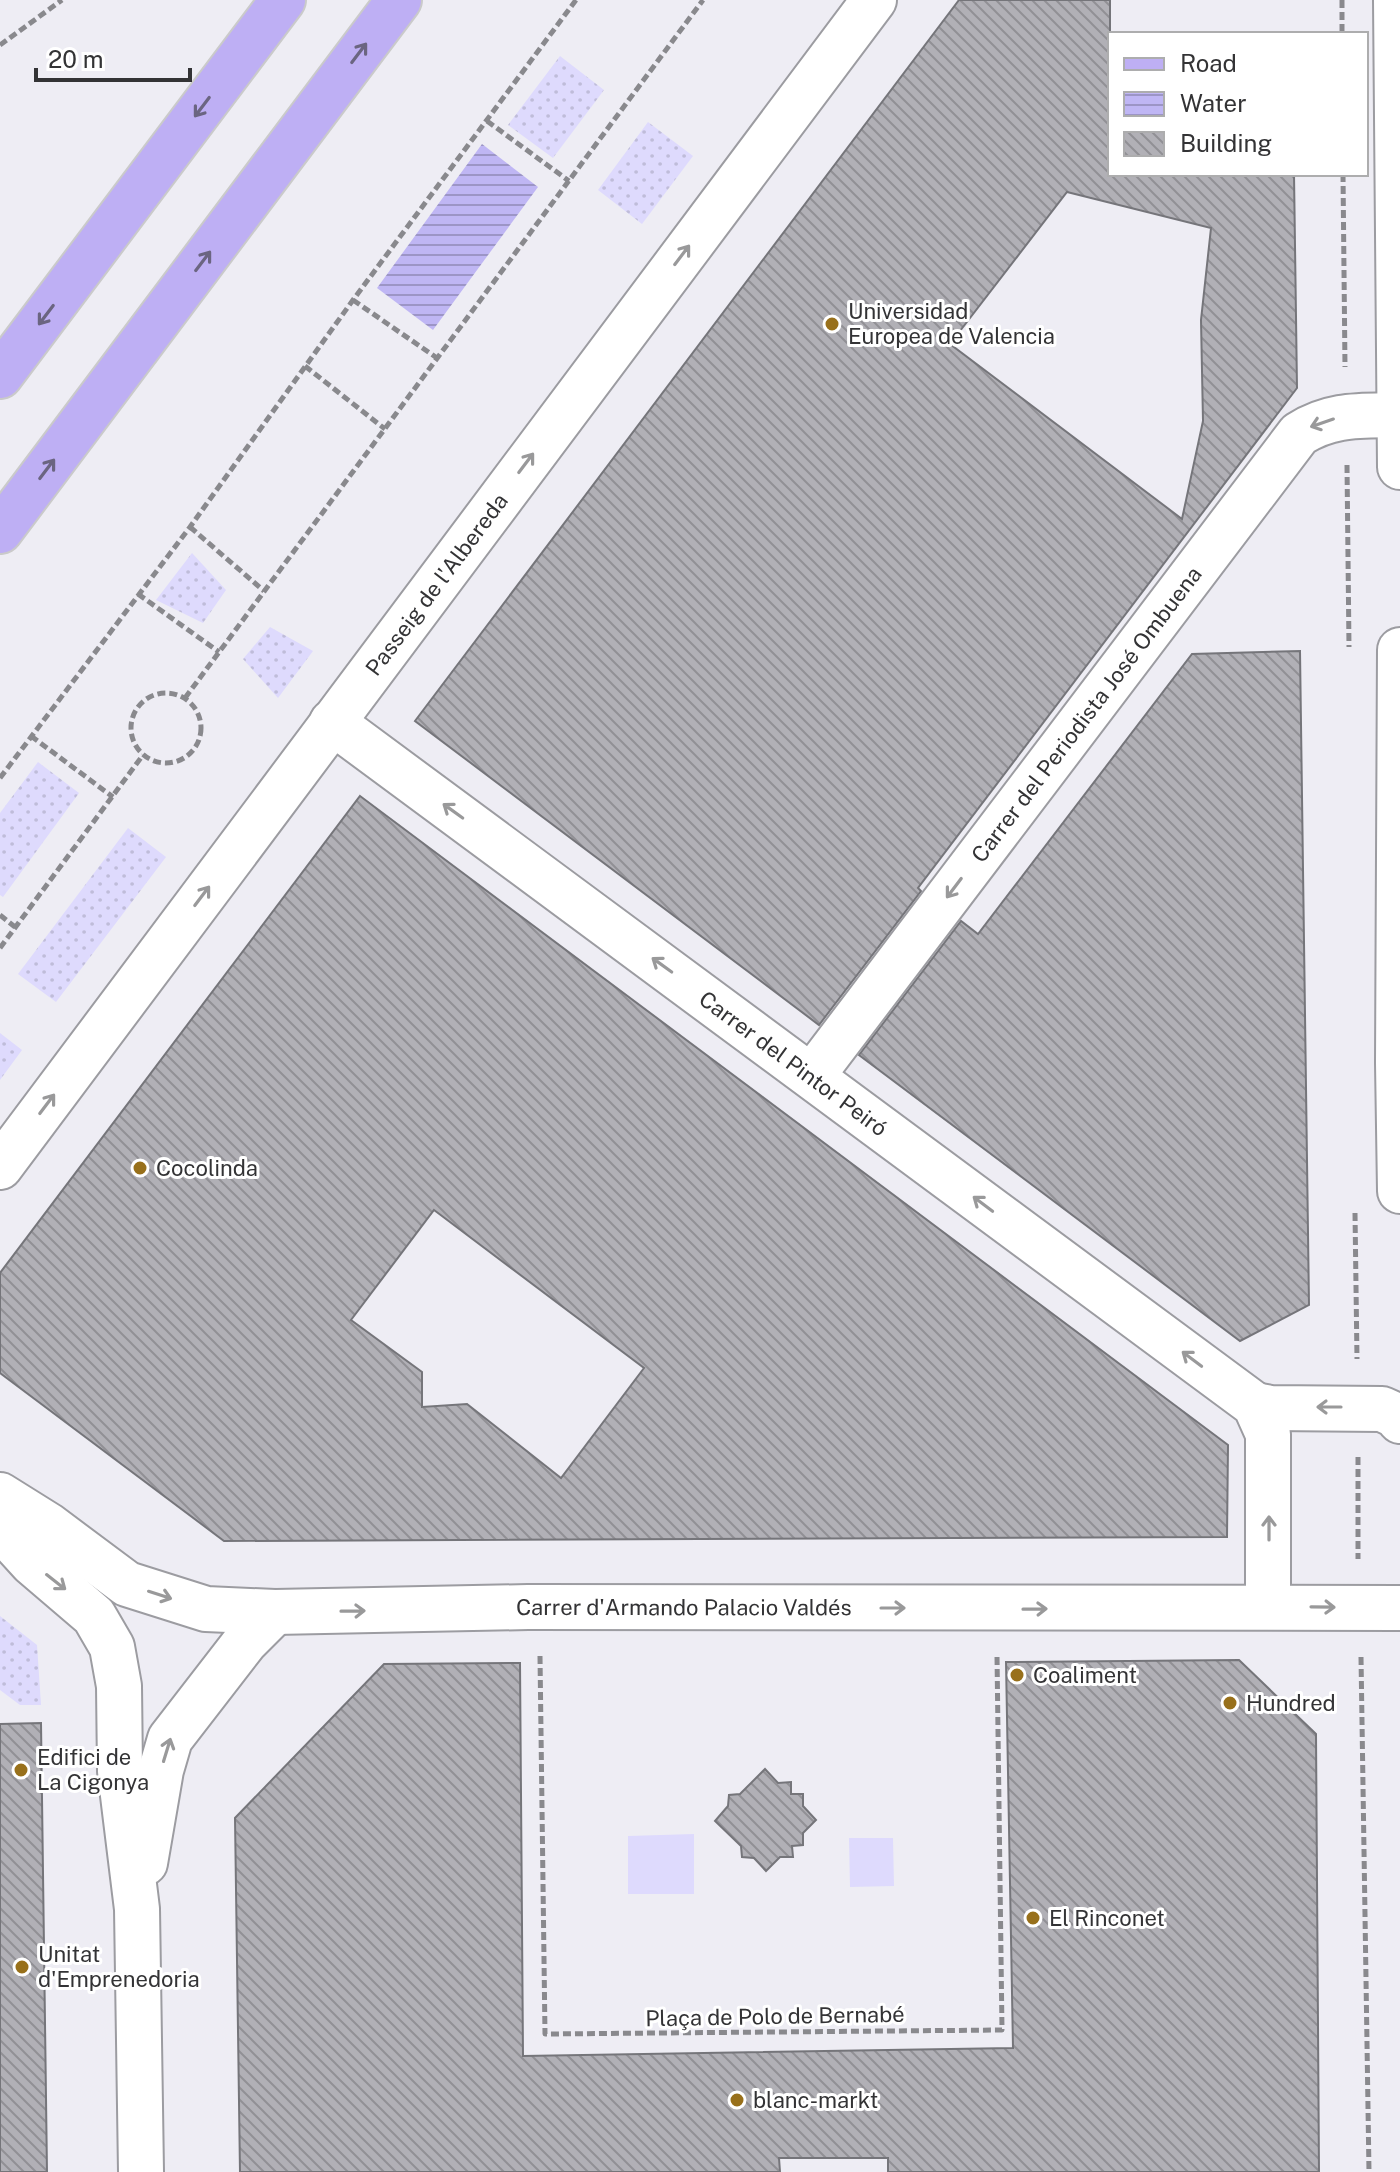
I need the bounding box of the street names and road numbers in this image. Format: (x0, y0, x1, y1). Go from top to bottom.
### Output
street label: Passeig de l'Albereda (360, 488, 513, 680)
street label: Carrer del Periodista José Ombuena (966, 561, 1207, 867)
street label: Carrer del Pintor Peiró (694, 985, 892, 1141)
street label: Carrer d'Armando Palacio Valdés (516, 1594, 852, 1620)
street label: Plaça de Polo de Bernabé (645, 2001, 905, 2031)

